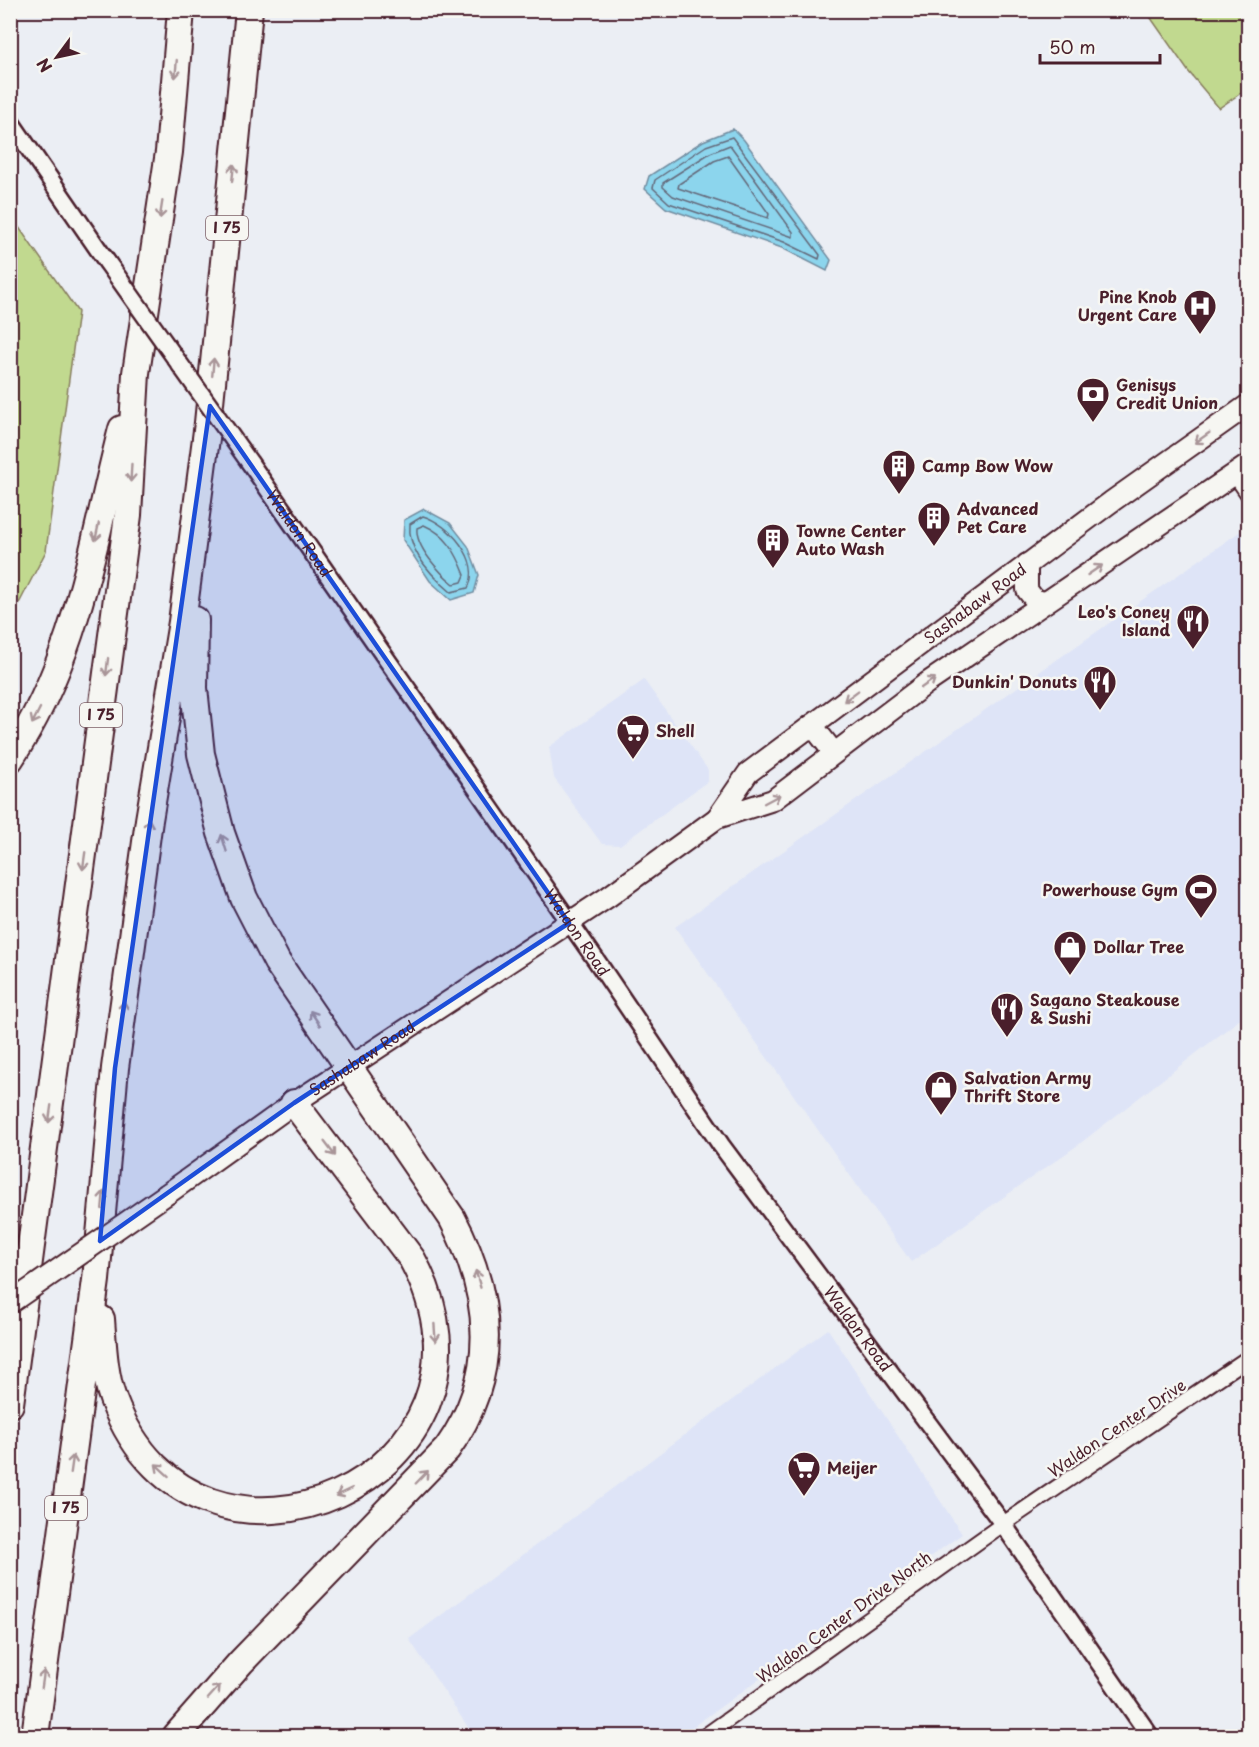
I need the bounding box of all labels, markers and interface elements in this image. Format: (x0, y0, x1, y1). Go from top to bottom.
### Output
north arrow (27, 27, 87, 87)
scale bar (1040, 27, 1160, 65)
text: 50 m (1049, 33, 1096, 60)
text: N (30, 54, 57, 78)
one-way arrow (170, 58, 181, 78)
one-way arrow (228, 164, 239, 184)
one-way arrow (155, 200, 166, 220)
road number: I 75 (206, 216, 248, 240)
place label: Pine Knob Urgent Care (1077, 284, 1177, 326)
hospital icon: Pine Knob Urgent Care (1182, 288, 1218, 335)
one-way arrow (208, 358, 219, 378)
place label: Genisys Credit Union (1116, 372, 1218, 414)
bank icon: Genisys Credit Union (1075, 376, 1111, 423)
one-way arrow (1194, 432, 1210, 444)
building icon: Camp Bow Wow (881, 448, 917, 495)
place label: Camp Bow Wow (922, 453, 1053, 477)
one-way arrow (125, 463, 136, 483)
street label: Waldon Road (261, 484, 339, 582)
place label: Advanced Pet Care (957, 496, 1038, 538)
building icon: Advanced Pet Care (916, 500, 952, 547)
place label: Towne Center Auto Wash (796, 518, 907, 560)
one-way arrow (91, 522, 102, 541)
building icon: Towne Center Auto Wash (755, 522, 791, 569)
street label: Sashabaw Road (918, 556, 1031, 649)
one-way arrow (1086, 564, 1103, 576)
place label: Leo's Coney Island (1078, 599, 1170, 641)
restaurant icon: Leo's Coney Island (1175, 603, 1211, 650)
one-way arrow (101, 657, 112, 676)
restaurant icon: Dunkin' Donuts (1082, 664, 1118, 711)
place label: Dunkin' Donuts (952, 669, 1077, 693)
one-way arrow (919, 677, 936, 689)
one-way arrow (843, 690, 859, 702)
road number: I 75 (80, 703, 122, 727)
one-way arrow (30, 707, 42, 724)
supermarket icon: Shell (615, 713, 651, 760)
place label: Shell (656, 718, 695, 742)
one-way arrow (763, 793, 780, 805)
one-way arrow (142, 819, 153, 838)
one-way arrow (218, 834, 229, 853)
one-way arrow (78, 850, 89, 870)
sports icon: Powerhouse Gym (1183, 872, 1219, 919)
place label: Powerhouse Gym (1042, 877, 1178, 901)
street label: Waldon Road (539, 883, 616, 980)
shop icon: Dollar Tree (1052, 929, 1088, 976)
place label: Dollar Tree (1093, 934, 1184, 958)
place label: Sagano Steakouse & Sushi (1030, 987, 1180, 1029)
restaurant icon: Sagano Steakouse & Sushi (989, 991, 1025, 1038)
one-way arrow (118, 1001, 129, 1020)
one-way arrow (309, 1010, 321, 1027)
street label: Sashabaw Road (304, 1014, 420, 1101)
place label: Salvation Army Thrift Store (964, 1065, 1091, 1107)
shop icon: Salvation Army Thrift Store (923, 1069, 959, 1116)
one-way arrow (44, 1104, 55, 1123)
one-way arrow (323, 1141, 336, 1157)
one-way arrow (98, 1191, 109, 1211)
one-way arrow (472, 1270, 483, 1289)
street label: Waldon Road (819, 1280, 899, 1376)
one-way arrow (430, 1323, 441, 1343)
street label: Waldon Center Drive (1043, 1372, 1190, 1482)
supermarket icon: Meijer (786, 1450, 822, 1497)
one-way arrow (66, 1455, 77, 1475)
place label: Meijer (827, 1455, 878, 1479)
one-way arrow (154, 1464, 170, 1477)
one-way arrow (415, 1469, 430, 1484)
one-way arrow (336, 1487, 354, 1499)
road number: I 75 (45, 1496, 87, 1520)
street label: Waldon Center Drive North (751, 1544, 936, 1688)
one-way arrow (37, 1669, 48, 1689)
one-way arrow (207, 1685, 221, 1700)

